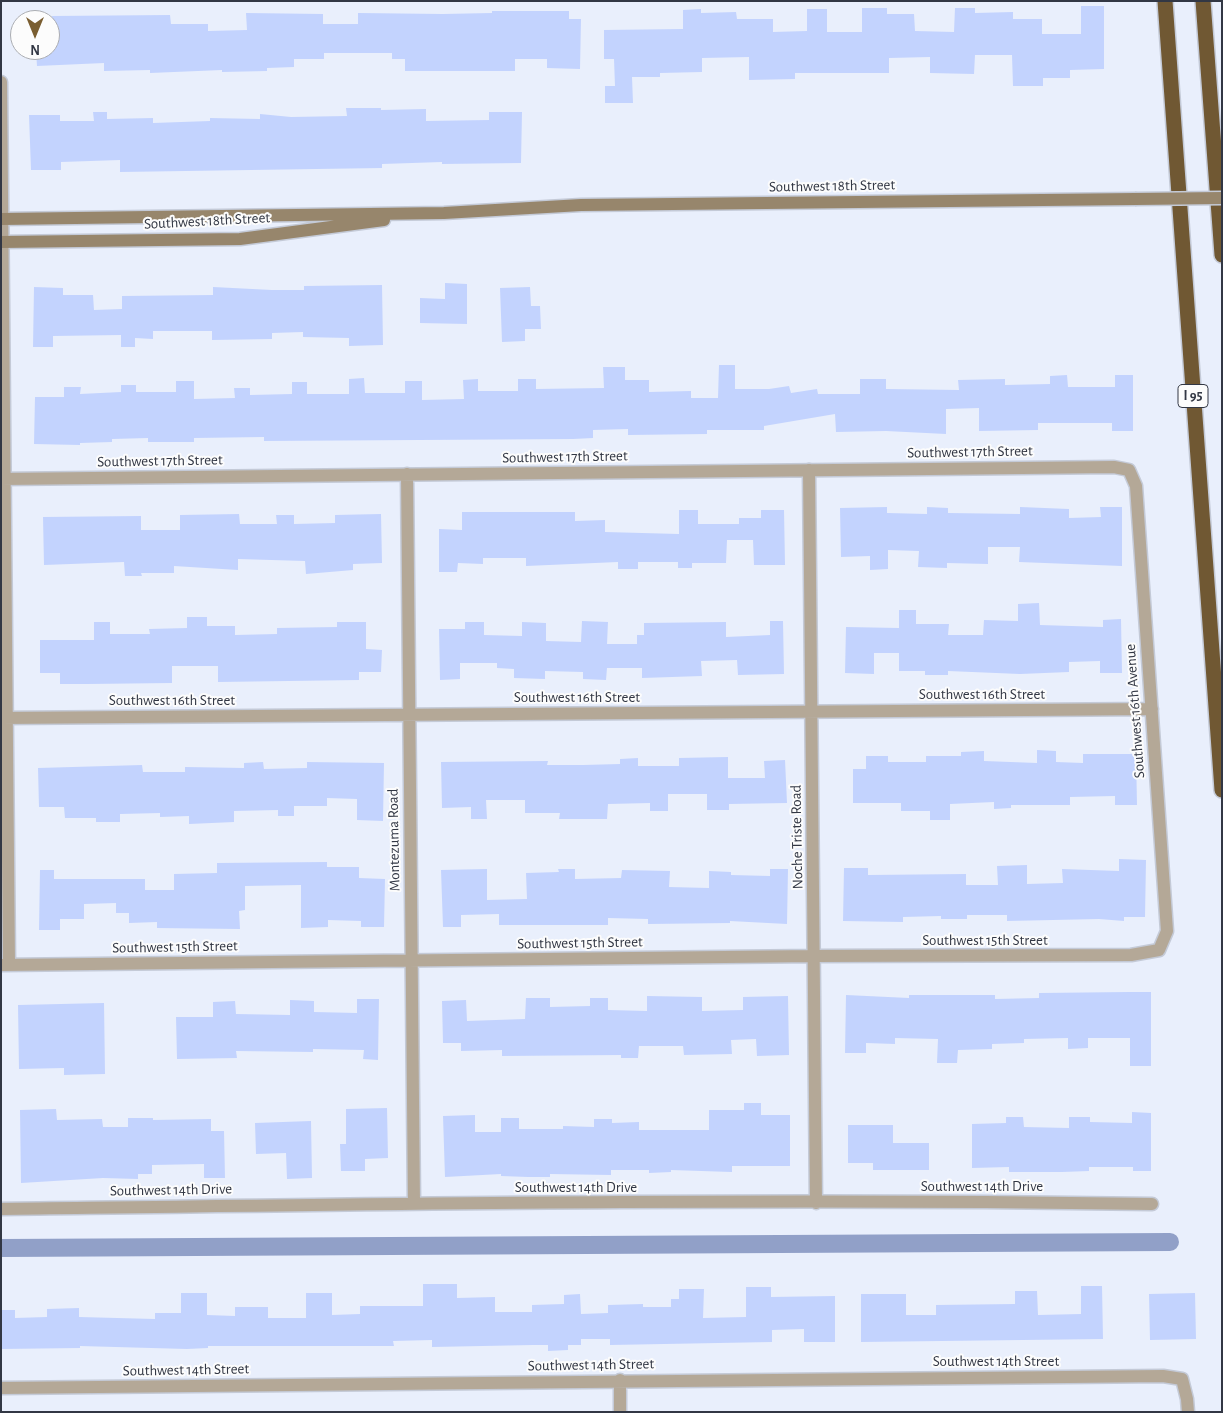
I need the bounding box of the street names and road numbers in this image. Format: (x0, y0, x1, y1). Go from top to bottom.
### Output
street label: Southwest 18th Street (769, 176, 895, 196)
street label: Southwest 18th Street (143, 209, 271, 233)
road number: I 95 (1178, 384, 1208, 408)
street label: Southwest 17th Street (907, 442, 1033, 462)
street label: Southwest 17th Street (502, 447, 628, 467)
street label: Southwest 17th Street (97, 451, 223, 471)
street label: Southwest 16th Avenue (1121, 643, 1149, 779)
street label: Southwest 16th Street (919, 685, 1045, 703)
street label: Southwest 16th Street (514, 688, 640, 706)
street label: Southwest 16th Street (109, 691, 235, 709)
street label: Noche Triste Road (787, 785, 807, 889)
street label: Montezuma Road (384, 788, 404, 892)
street label: Southwest 15th Street (922, 931, 1048, 949)
street label: Southwest 15th Street (517, 933, 643, 953)
street label: Southwest 15th Street (112, 937, 238, 957)
street label: Southwest 14th Drive (921, 1177, 1043, 1195)
street label: Southwest 14th Drive (515, 1178, 637, 1196)
street label: Southwest 14th Drive (110, 1180, 232, 1200)
street label: Southwest 14th Street (933, 1352, 1059, 1370)
street label: Southwest 14th Street (528, 1355, 654, 1375)
street label: Southwest 14th Street (123, 1360, 249, 1380)

